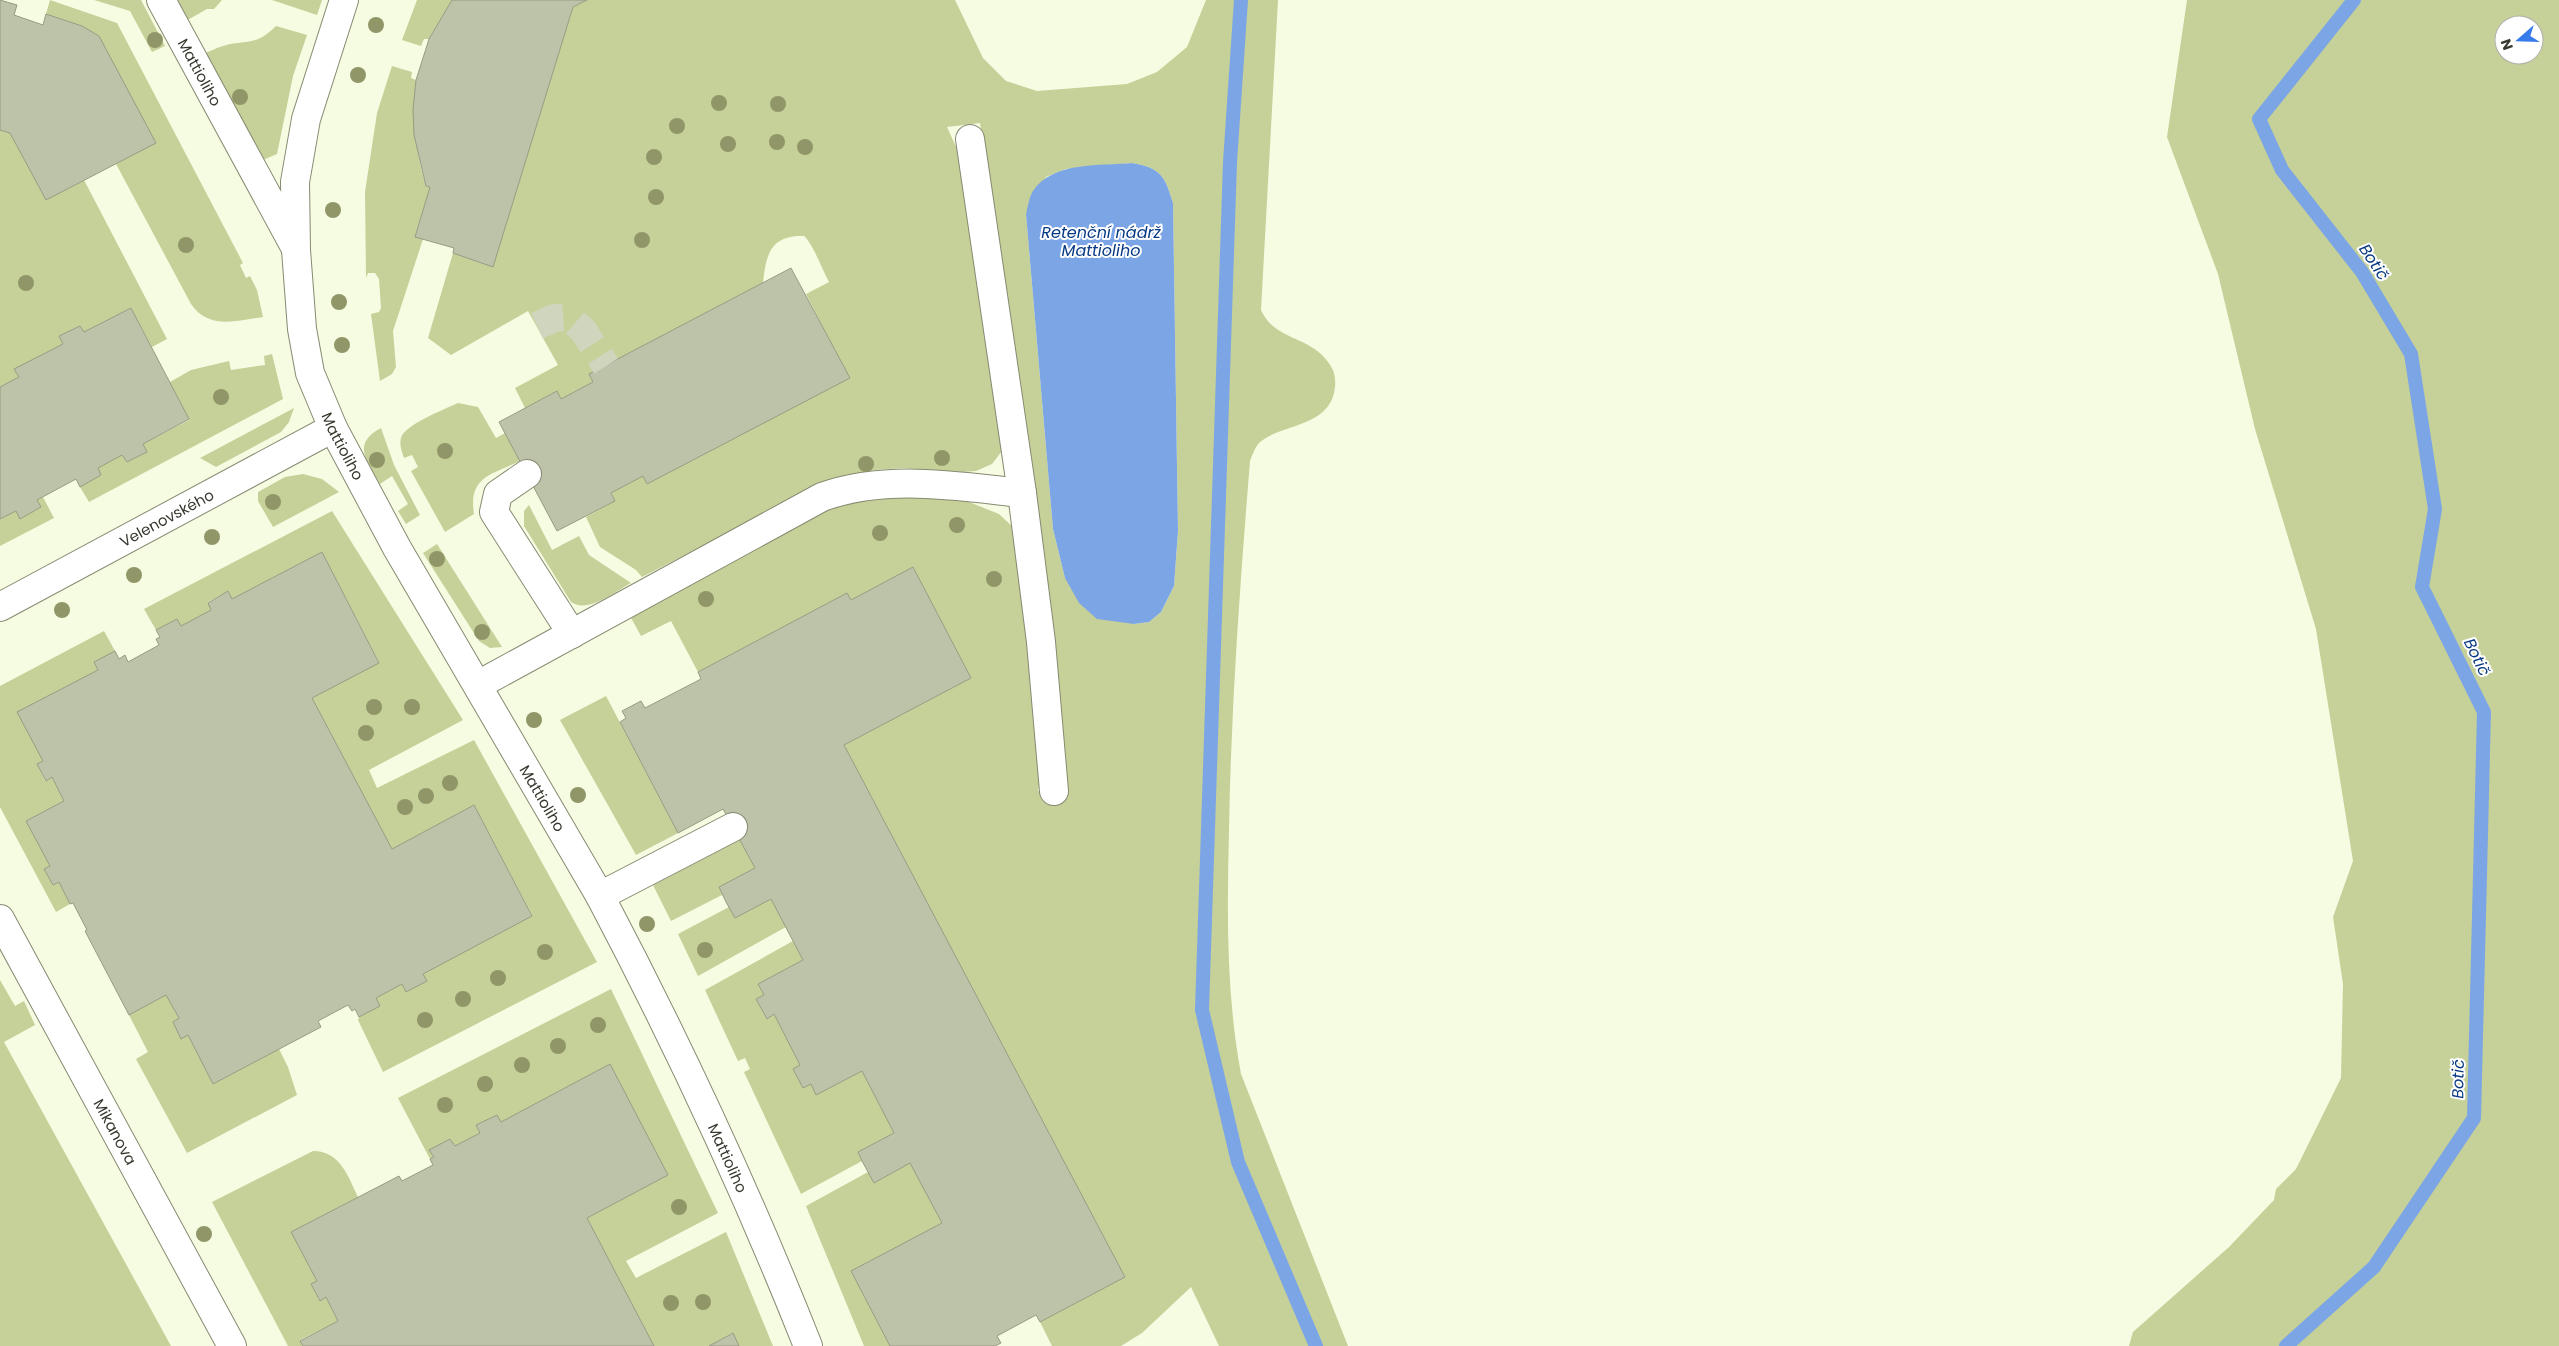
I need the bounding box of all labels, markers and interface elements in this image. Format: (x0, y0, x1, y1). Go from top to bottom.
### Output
north arrow (2494, 15, 2544, 65)
street label: Mattioliho (173, 35, 227, 110)
text: N (2496, 36, 2518, 53)
water label: Retenční nádrž Mattioliho (1041, 221, 1161, 262)
water label: Botič (2353, 239, 2395, 285)
street label: Mattioliho (317, 409, 369, 484)
street label: Velenovského (116, 484, 217, 551)
water label: Botič (2458, 634, 2496, 680)
street label: Mattioliho (515, 761, 571, 835)
water label: Botič (2446, 1059, 2470, 1099)
street label: Mikanova (89, 1095, 142, 1168)
street label: Mattioliho (703, 1120, 753, 1196)

